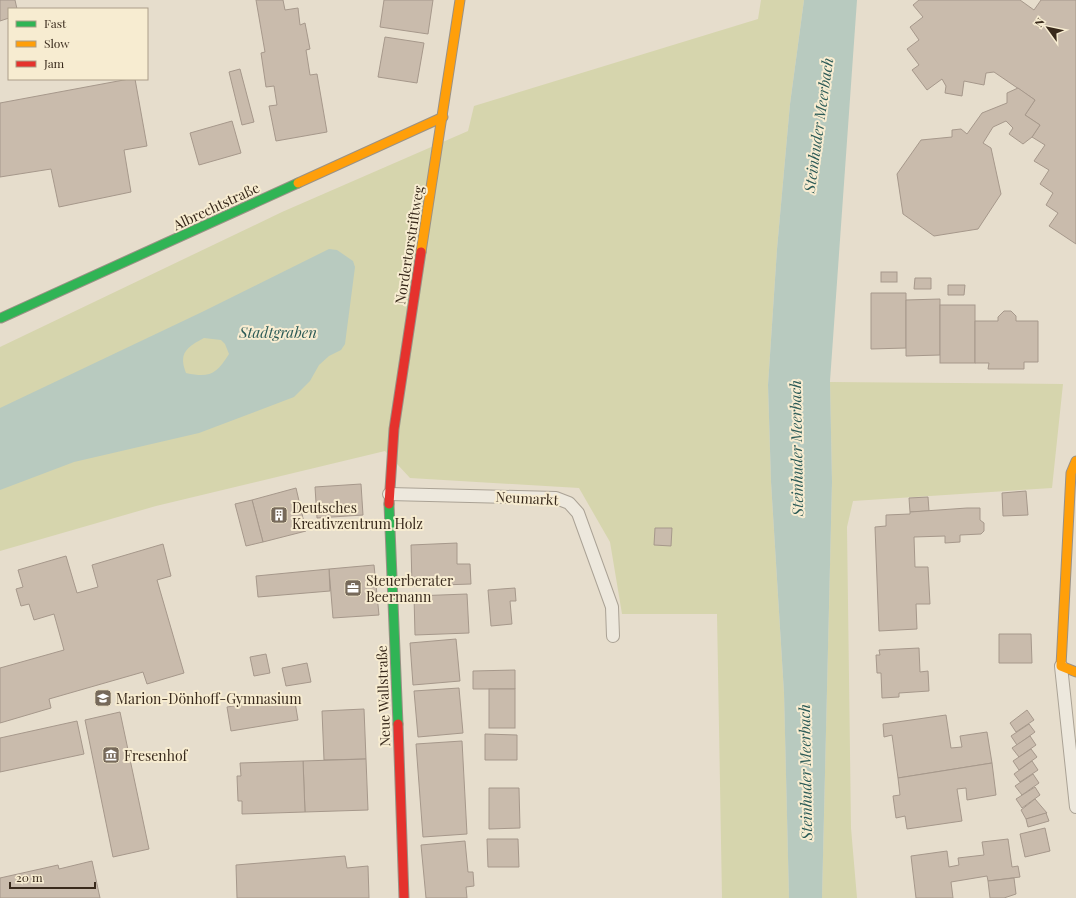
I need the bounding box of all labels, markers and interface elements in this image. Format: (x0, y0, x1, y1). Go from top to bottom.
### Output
legend (8, 8, 148, 80)
north arrow (1028, 8, 1068, 48)
text: Fast (44, 15, 67, 31)
text: N (1031, 15, 1048, 30)
text: Slow (44, 35, 70, 51)
text: Jam (43, 55, 65, 71)
water label: Steinhuder Meerbach (798, 56, 837, 195)
street label: Albrechtstraße (169, 178, 262, 235)
street label: Nordertorstriftweg (390, 184, 428, 306)
water label: Stadtgraben (238, 322, 317, 342)
water label: Steinhuder Meerbach (785, 380, 807, 517)
street label: Neumarkt (495, 487, 560, 509)
place label: Deutsches Kreativzentrum Holz (292, 498, 423, 533)
building icon: Deutsches Kreativzentrum Holz (269, 505, 289, 525)
place label: Steuerberater Beermann (366, 571, 454, 606)
office icon: Steuerberater Beermann (343, 578, 363, 598)
street label: Neue Wallstraße (372, 645, 394, 747)
school or university icon: Marion-Dönhoff-Gymnasium (93, 688, 113, 708)
place label: Marion-Dönhoff-Gymnasium (116, 689, 302, 708)
water label: Steinhuder Meerbach (794, 704, 816, 841)
museum icon: Fresenhof (101, 745, 121, 765)
place label: Fresenhof (124, 746, 189, 765)
scale bar (10, 864, 95, 890)
text: 20 m (16, 869, 43, 885)

